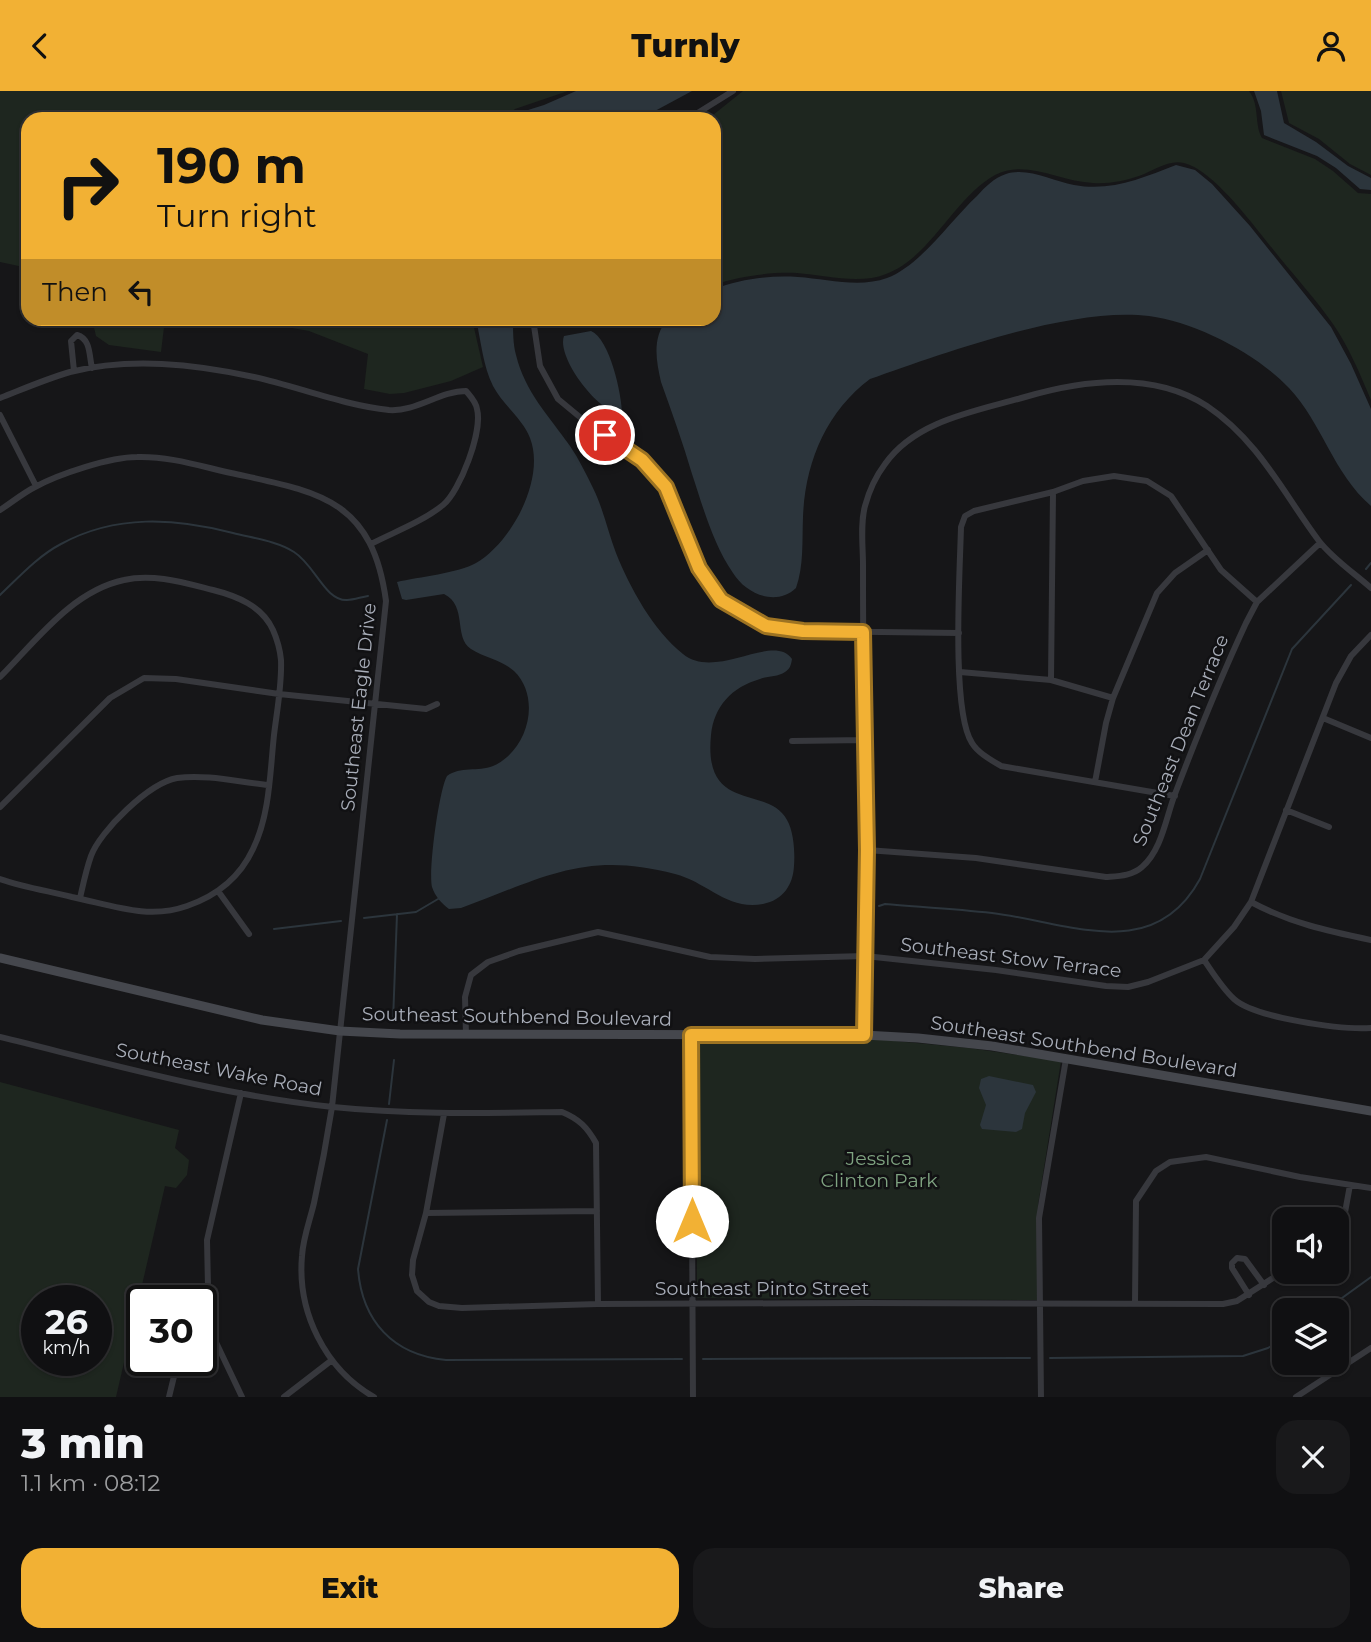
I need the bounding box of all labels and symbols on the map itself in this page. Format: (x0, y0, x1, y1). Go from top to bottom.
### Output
pin (575, 405, 635, 465)
street label: Southeast Eagle Drive (336, 602, 381, 812)
street label: Southeast Dean Terrace (1127, 631, 1233, 849)
street label: Southeast Stow Terrace (899, 933, 1123, 982)
street label: Southeast Southbend Boulevard (362, 1002, 672, 1031)
street label: Southeast Southbend Boulevard (929, 1011, 1239, 1082)
street label: Southeast Wake Road (114, 1038, 324, 1101)
park label: Jessica Clinton Park (820, 1147, 938, 1192)
position arrow (655, 1184, 729, 1258)
street label: Southeast Pinto Street (655, 1277, 870, 1300)
speed limit sign: 30 (126, 1285, 217, 1376)

